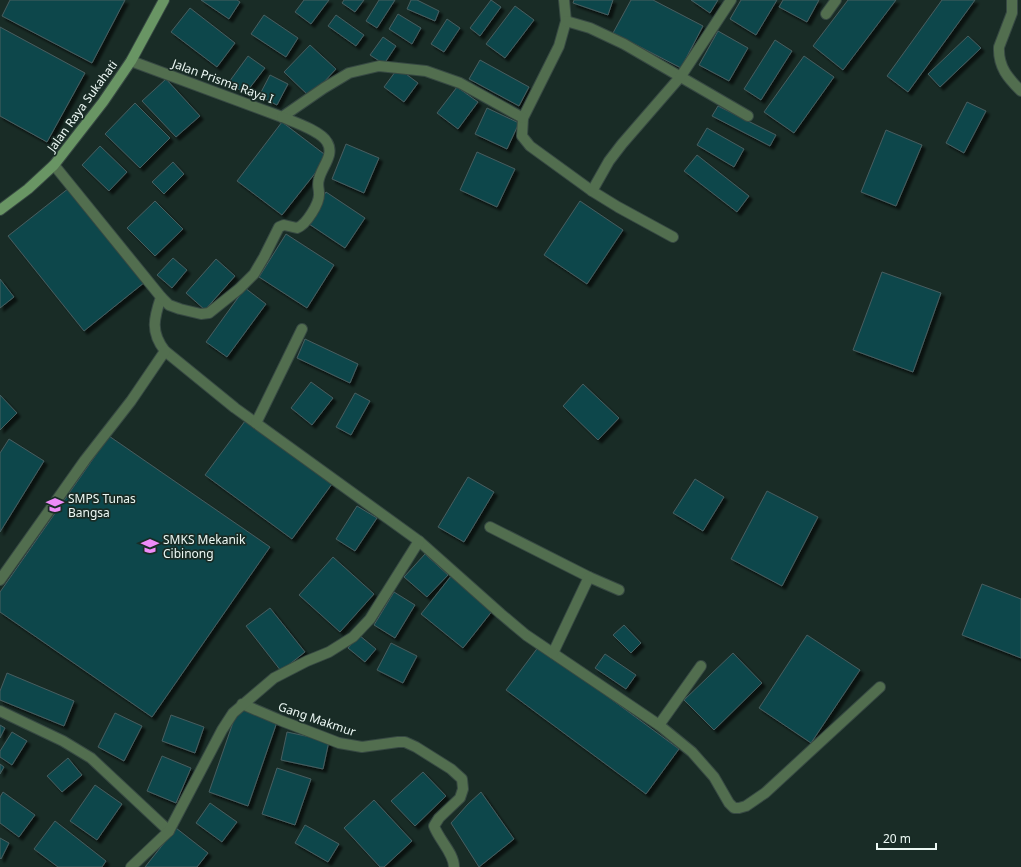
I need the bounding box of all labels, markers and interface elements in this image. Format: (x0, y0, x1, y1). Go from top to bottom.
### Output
street label: Jalan Prisma Raya I (169, 54, 276, 107)
street label: Jalan Raya Sukahati (42, 57, 121, 156)
place label: SMPS Tunas Bangsa (68, 490, 136, 521)
school or university icon: SMPS Tunas Bangsa (45, 495, 65, 515)
place label: SMKS Mekanik Cibinong (163, 531, 246, 562)
school or university icon: SMKS Mekanik Cibinong (140, 536, 160, 556)
street label: Gang Makmur (276, 698, 358, 740)
scale bar (877, 825, 936, 851)
text: 20 m (883, 830, 911, 847)

